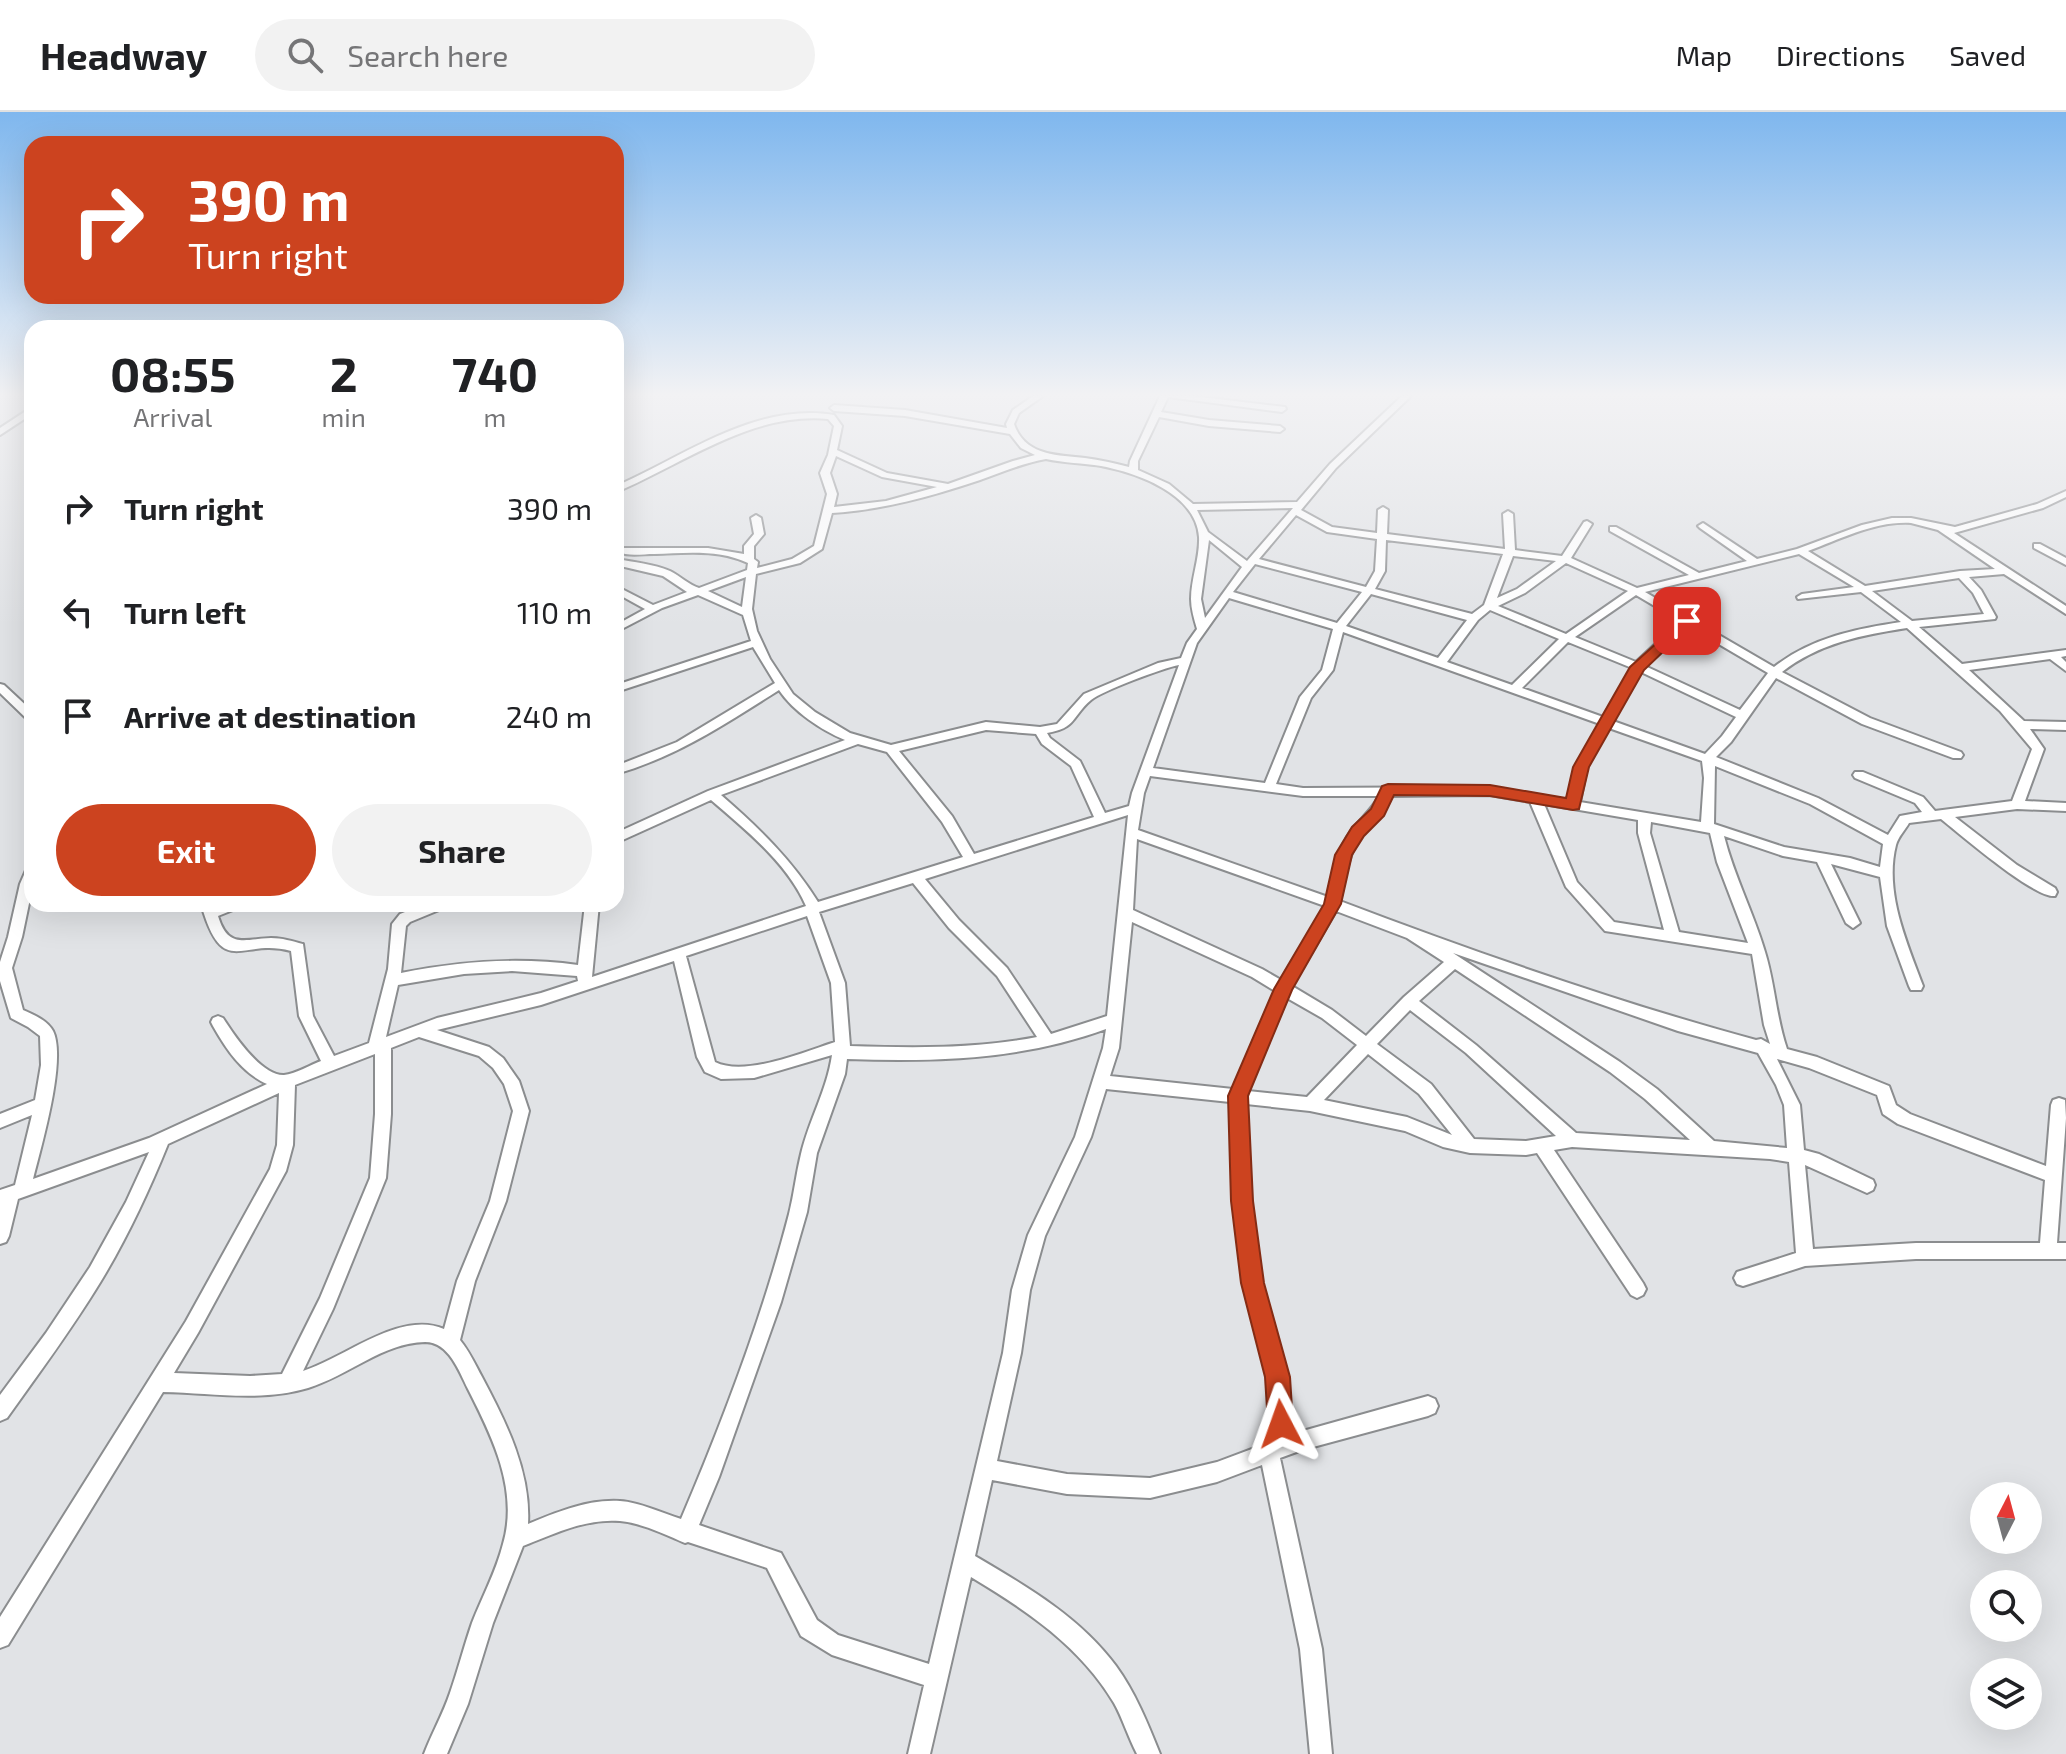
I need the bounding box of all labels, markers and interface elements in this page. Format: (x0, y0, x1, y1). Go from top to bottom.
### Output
search box (255, 19, 815, 91)
text: Headway (40, 32, 207, 78)
icon: search (283, 33, 327, 77)
text: Search here (347, 37, 508, 73)
text: Map (1676, 38, 1732, 72)
text: Directions (1776, 38, 1905, 72)
text: Saved (1949, 38, 2026, 72)
text: 390 m (188, 165, 350, 232)
icon: right (56, 168, 160, 272)
text: Turn right (188, 233, 348, 276)
text: 08:55 (110, 344, 236, 402)
text: 2 (330, 344, 358, 402)
text: 740 (452, 344, 538, 402)
text: Arrival (133, 401, 212, 432)
text: min (321, 401, 366, 432)
text: m (484, 401, 506, 432)
icon: right (56, 486, 100, 530)
text: Turn right (124, 490, 264, 526)
text: 390 m (507, 490, 592, 526)
pin (1653, 587, 1721, 655)
icon: left (56, 590, 100, 634)
text: Turn left (124, 594, 246, 630)
text: 110 m (517, 594, 592, 630)
icon: arrive (1665, 599, 1709, 643)
icon: arrive (56, 694, 100, 738)
text: Arrive at destination (124, 698, 416, 734)
text: 240 m (506, 698, 592, 734)
button: Exit (56, 804, 316, 896)
button: Share (332, 804, 592, 896)
position arrow (1239, 1382, 1323, 1466)
north arrow (1970, 1482, 2042, 1554)
map controls (1970, 1482, 2042, 1730)
button: search (1970, 1570, 2042, 1642)
button: layers (1970, 1658, 2042, 1730)

